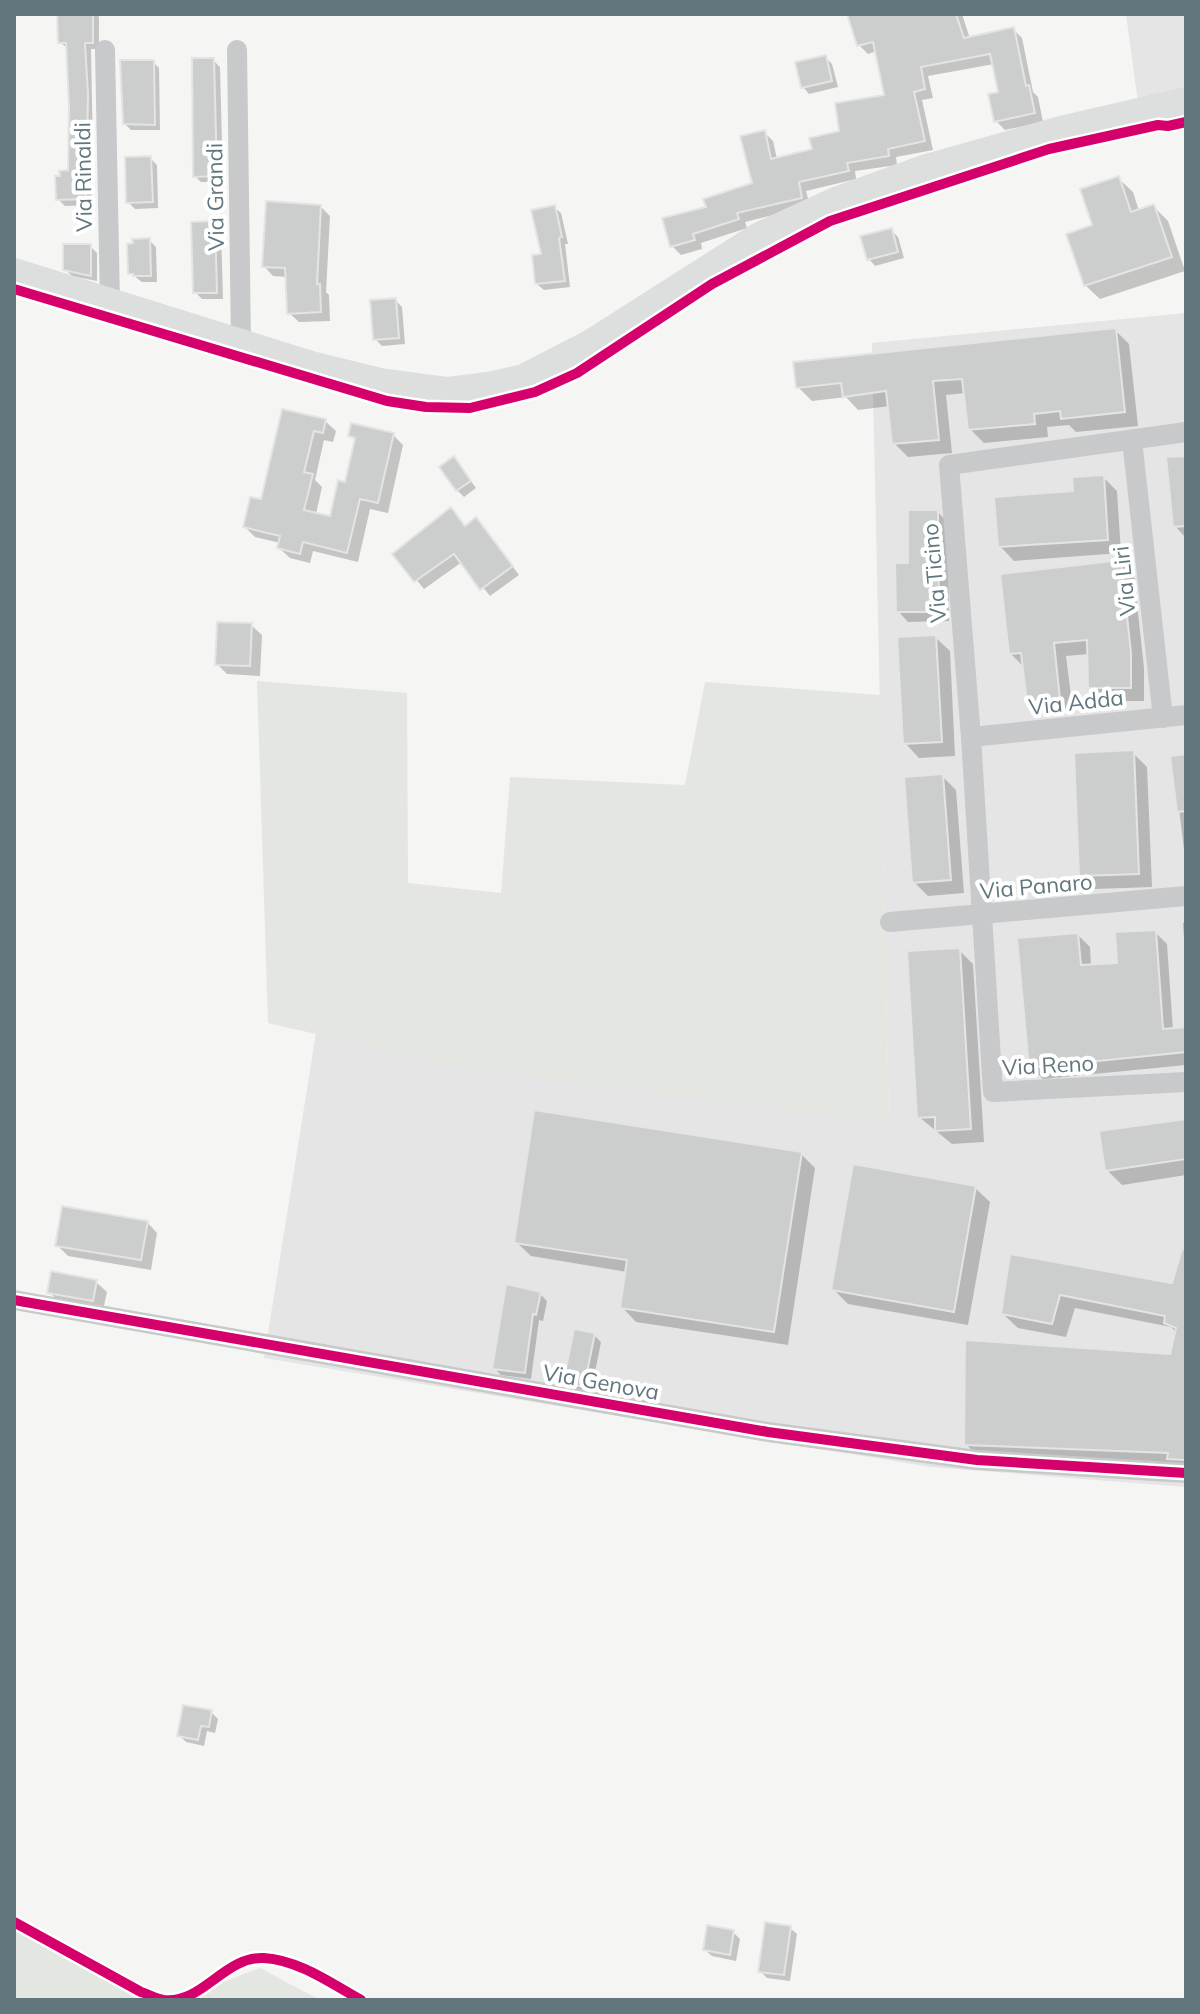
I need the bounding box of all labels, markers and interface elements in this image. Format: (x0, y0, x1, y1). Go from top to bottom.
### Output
street label: Via Rinaldi (68, 122, 98, 232)
street label: Via Grandi (200, 143, 230, 251)
street label: Via Ticino (916, 522, 952, 624)
street label: Via Liri (1106, 545, 1142, 617)
street label: Via Adda (1027, 683, 1125, 721)
street label: Via Panaro (978, 867, 1094, 905)
street label: Via Reno (1001, 1049, 1095, 1081)
street label: Via Genova (541, 1358, 661, 1406)

